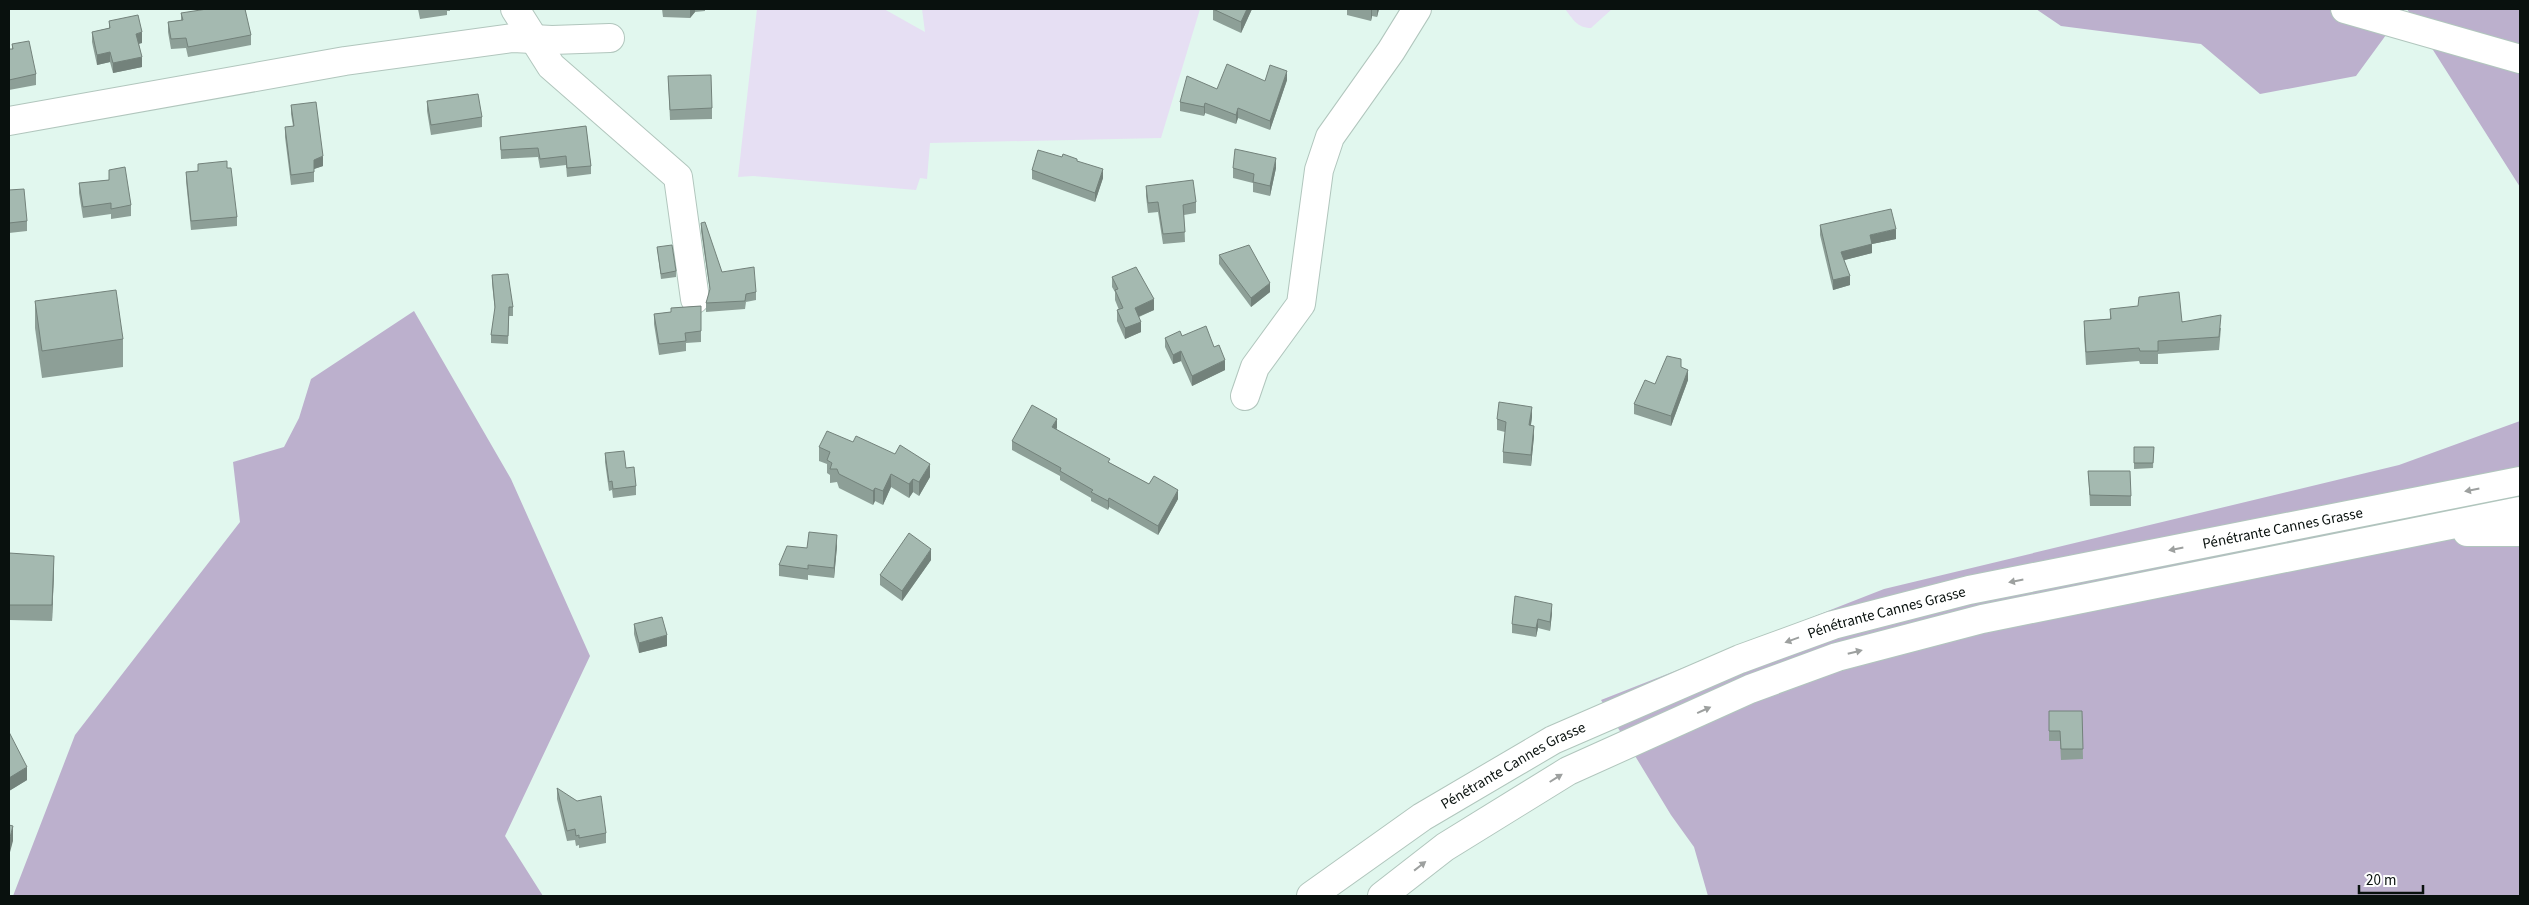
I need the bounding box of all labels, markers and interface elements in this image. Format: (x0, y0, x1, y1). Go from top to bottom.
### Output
one-way arrow (2464, 487, 2480, 495)
street label: Pénétrante Cannes Grasse (2200, 502, 2365, 555)
one-way arrow (2167, 545, 2183, 553)
one-way arrow (2009, 577, 2024, 585)
street label: Pénétrante Cannes Grasse (1805, 581, 1968, 644)
one-way arrow (1784, 636, 1799, 644)
one-way arrow (1848, 648, 1863, 656)
one-way arrow (1697, 705, 1711, 713)
street label: Pénétrante Cannes Grasse (1437, 717, 1589, 815)
one-way arrow (1550, 773, 1563, 782)
one-way arrow (1413, 861, 1426, 872)
scale bar (2359, 862, 2423, 894)
text: 20 m (2366, 870, 2396, 891)

